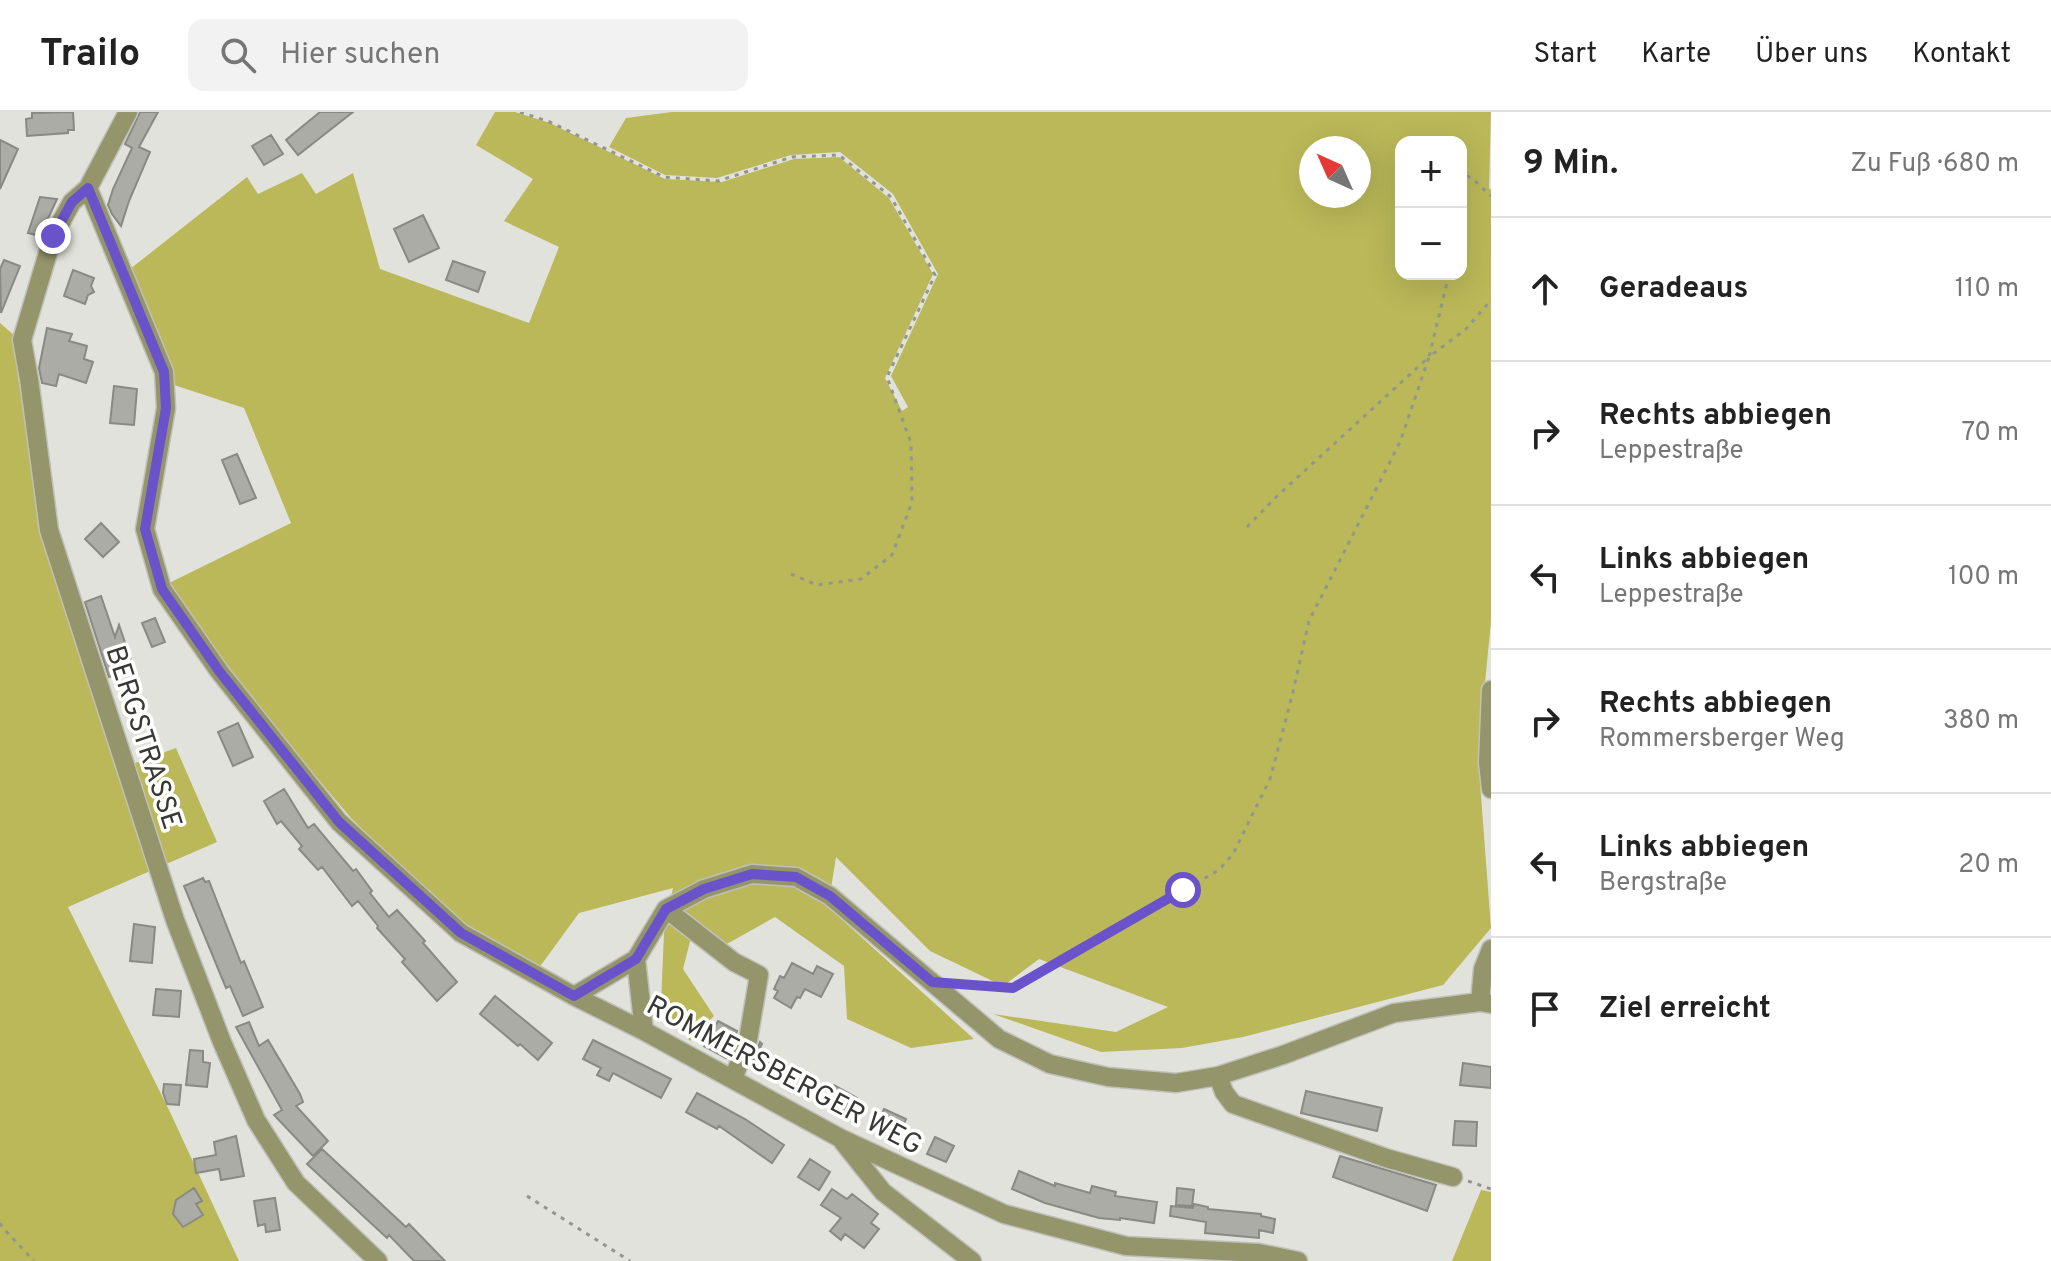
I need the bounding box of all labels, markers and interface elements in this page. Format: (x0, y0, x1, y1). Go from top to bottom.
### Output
search box (188, 19, 748, 91)
text: Trailo (40, 31, 140, 80)
icon: search (216, 33, 260, 77)
text: Hier suchen (280, 37, 440, 74)
text: Start (1533, 37, 1597, 73)
text: Karte (1641, 37, 1711, 73)
text: Über uns (1755, 37, 1868, 73)
text: Kontakt (1912, 37, 2011, 73)
north arrow (1299, 136, 1371, 208)
map controls (1395, 136, 1467, 280)
button: + (1395, 136, 1467, 208)
text: 9 Min. (1523, 143, 1618, 186)
text: Zu Fuß · 680 m (1850, 148, 2019, 181)
button: − (1395, 208, 1467, 280)
route end (35, 218, 71, 254)
icon: ahead (1523, 267, 1567, 311)
text: Geradeaus (1599, 271, 1748, 308)
text: 110 m (1955, 273, 2019, 306)
text: Rechts abbiegen (1599, 398, 1832, 435)
icon: right (1523, 411, 1567, 455)
text: 70 m (1961, 417, 2019, 450)
text: Leppestraße (1599, 435, 1744, 468)
text: Links abbiegen (1599, 542, 1809, 579)
icon: left (1523, 555, 1567, 599)
text: 100 m (1948, 561, 2019, 594)
text: Leppestraße (1599, 579, 1744, 612)
street label: BERGSTRASSE (95, 641, 189, 834)
text: Rechts abbiegen (1599, 686, 1832, 723)
icon: right (1523, 699, 1567, 743)
text: 380 m (1943, 705, 2019, 738)
text: Rommersberger Weg (1599, 723, 1845, 756)
text: Links abbiegen (1599, 830, 1809, 867)
icon: left (1523, 843, 1567, 887)
text: 20 m (1958, 849, 2019, 882)
text: Bergstraße (1599, 867, 1727, 900)
route start (1165, 872, 1201, 908)
icon: arrive (1523, 987, 1567, 1031)
street label: ROMMERSBERGER WEG (639, 989, 928, 1165)
text: Ziel erreicht (1599, 991, 1771, 1028)

